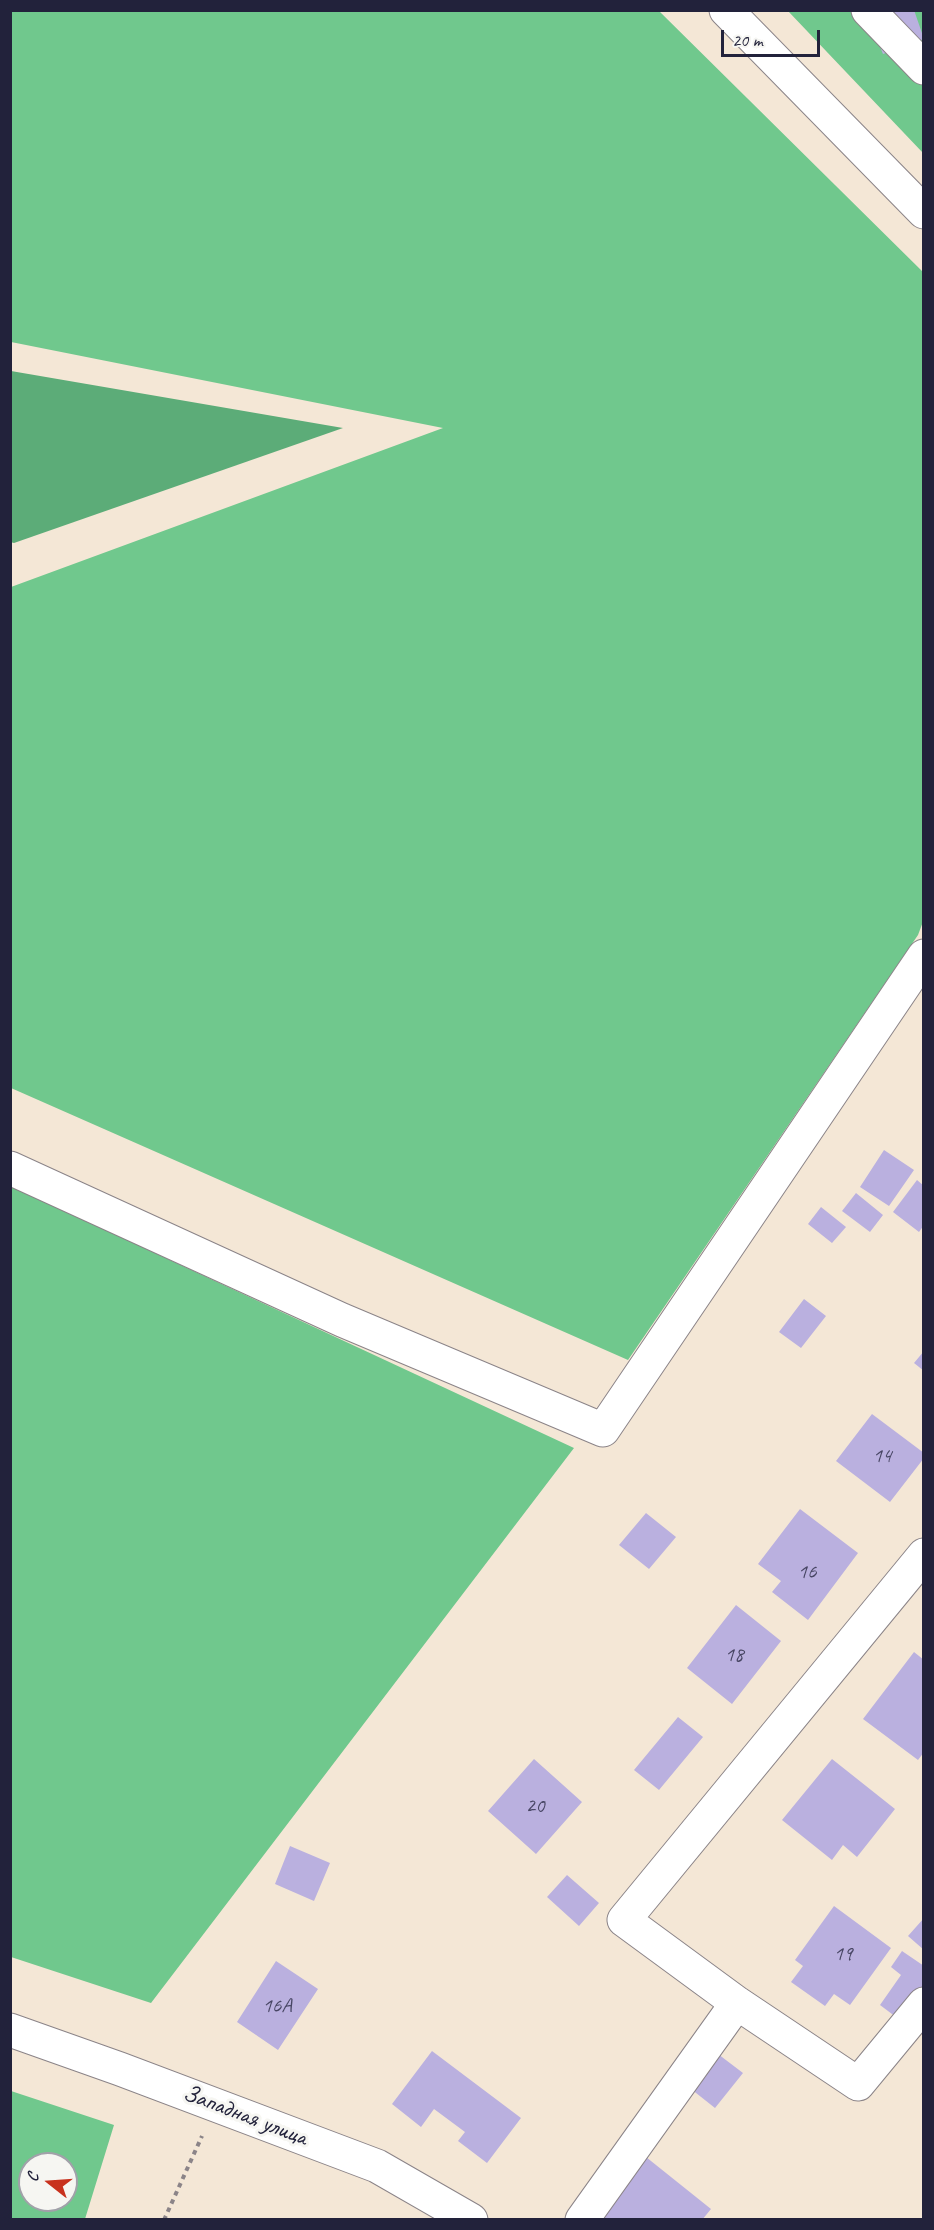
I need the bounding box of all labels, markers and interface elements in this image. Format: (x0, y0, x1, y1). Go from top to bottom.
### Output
scale bar (724, 18, 823, 56)
text: 20 m (732, 29, 763, 51)
house number: 14 (873, 1443, 891, 1469)
house number: 16 (798, 1559, 816, 1585)
house number: 18 (725, 1642, 743, 1668)
house number: 20 (526, 1793, 544, 1819)
house number: 19 (834, 1941, 852, 1967)
house number: 16А (262, 1993, 292, 2019)
street label: Западная улица (179, 2079, 311, 2153)
north arrow (18, 2152, 78, 2212)
text: С (22, 2171, 43, 2184)

